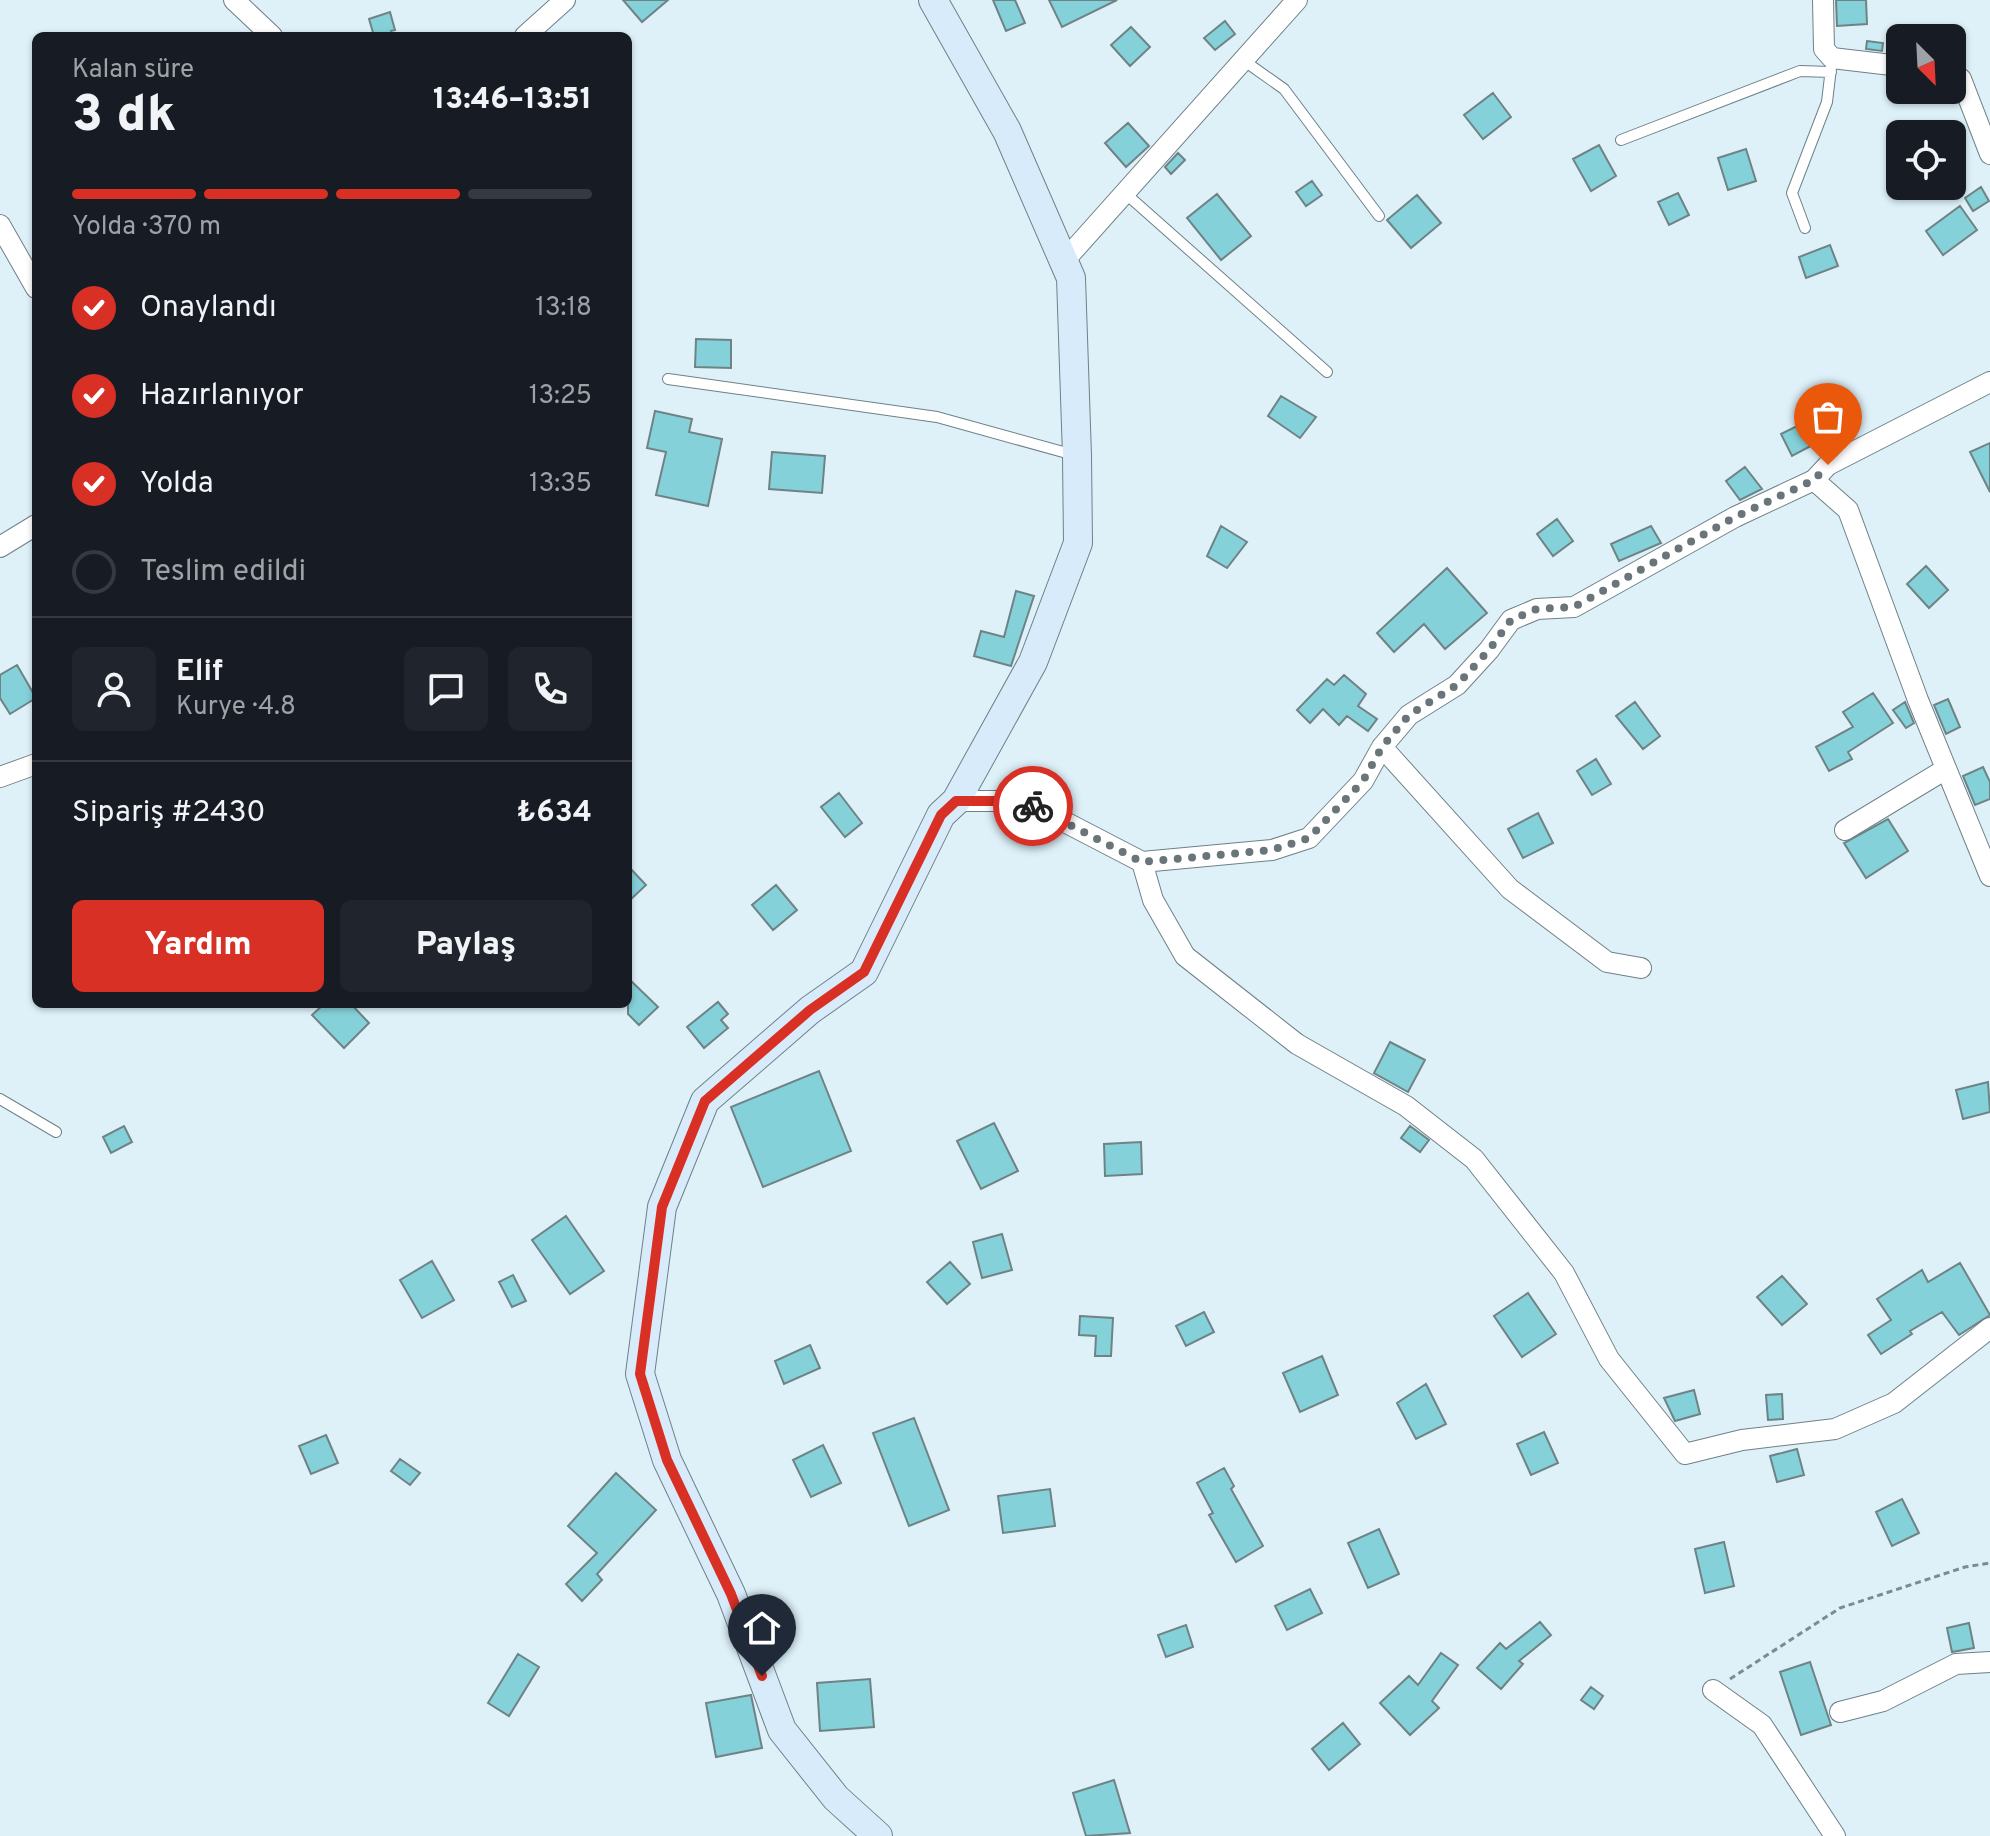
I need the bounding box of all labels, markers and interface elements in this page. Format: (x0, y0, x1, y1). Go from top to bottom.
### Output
north arrow (1886, 24, 1966, 104)
map controls (1886, 24, 1966, 200)
text: Kalan süre (72, 54, 194, 87)
text: 13:46–13:51 (433, 82, 592, 119)
text: 3 dk (72, 84, 176, 150)
button: locate (1886, 120, 1966, 200)
text: Yolda · 370 m (72, 211, 221, 244)
icon: check (72, 286, 116, 330)
text: Onaylandı (140, 290, 277, 327)
text: 13:18 (535, 292, 592, 325)
icon: check (72, 374, 116, 418)
text: Hazırlanıyor (140, 378, 304, 415)
text: 13:25 (529, 380, 592, 413)
pin (1794, 383, 1862, 465)
icon: bag (1806, 395, 1850, 439)
icon: check (72, 462, 116, 506)
text: Yolda (140, 466, 214, 503)
text: 13:35 (529, 468, 592, 501)
text: Teslim edildi (140, 554, 306, 591)
button: person (72, 647, 156, 731)
button: chat (404, 647, 488, 731)
button: phone (508, 647, 592, 731)
text: Elif (176, 654, 223, 691)
text: Kurye · 4.8 (176, 691, 296, 724)
courier (993, 766, 1073, 846)
icon: bike (1011, 784, 1055, 828)
text: Sipariş #2430 (72, 795, 266, 832)
text: ₺634 (517, 795, 592, 832)
button: Yardım (72, 900, 324, 992)
button: Paylaş (340, 900, 592, 992)
pin (728, 1594, 796, 1676)
icon: home (740, 1606, 784, 1650)

